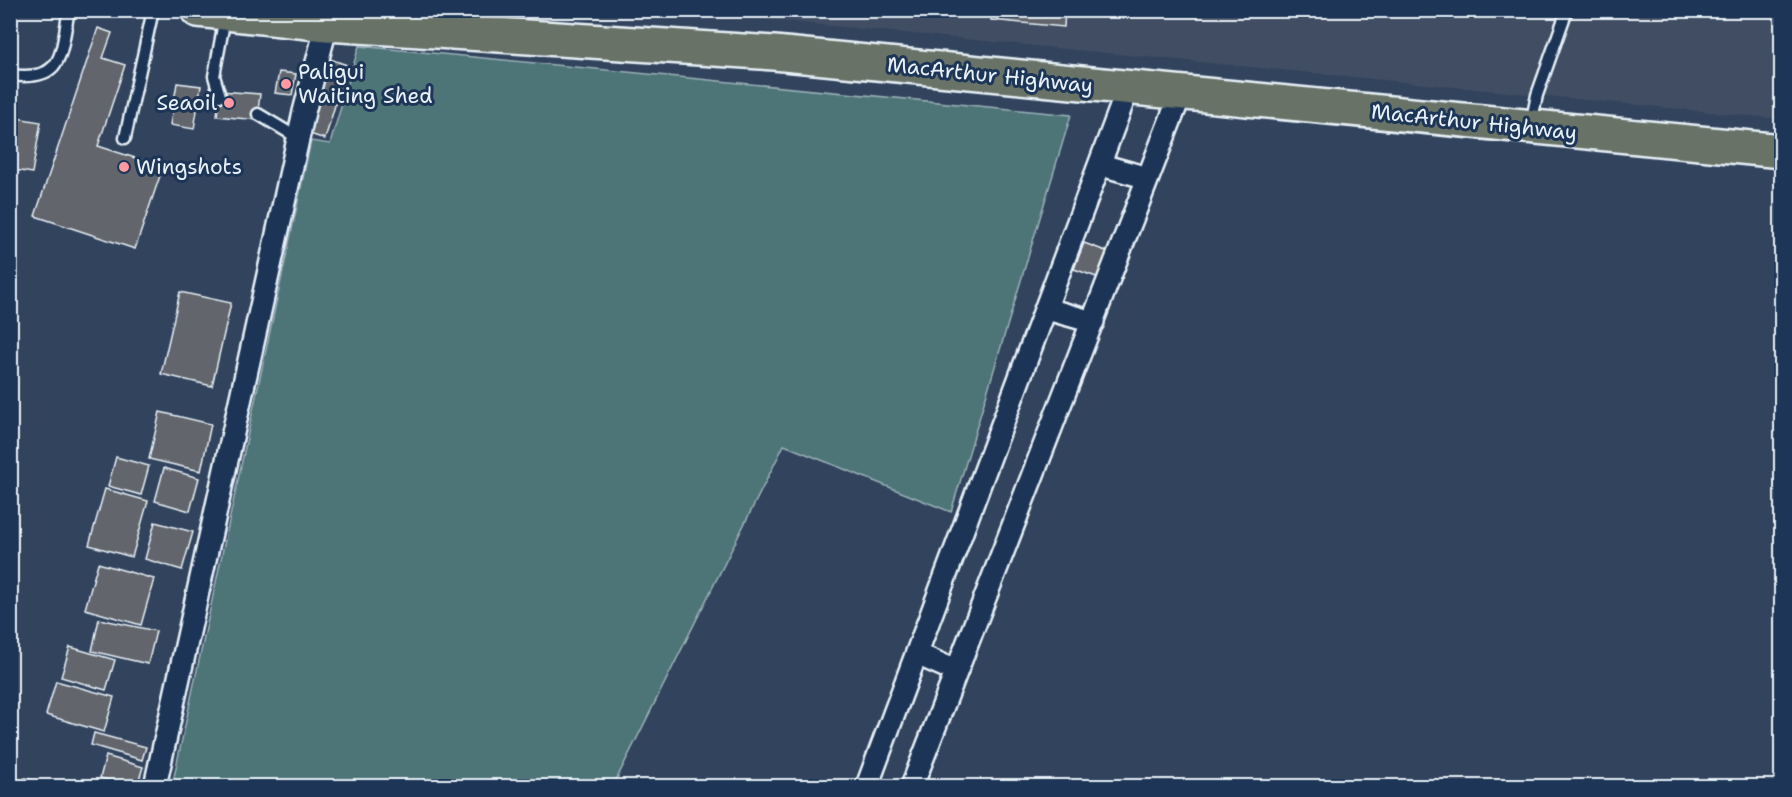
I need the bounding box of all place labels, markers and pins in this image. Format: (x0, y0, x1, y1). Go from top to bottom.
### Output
place label: Paligui Waiting Shed (298, 58, 433, 110)
marker: Paligui Waiting Shed (279, 77, 293, 91)
place label: Seaoil (156, 89, 218, 117)
marker: Seaoil (222, 96, 236, 110)
place label: Wingshots (136, 153, 242, 181)
marker: Wingshots (117, 160, 131, 174)

